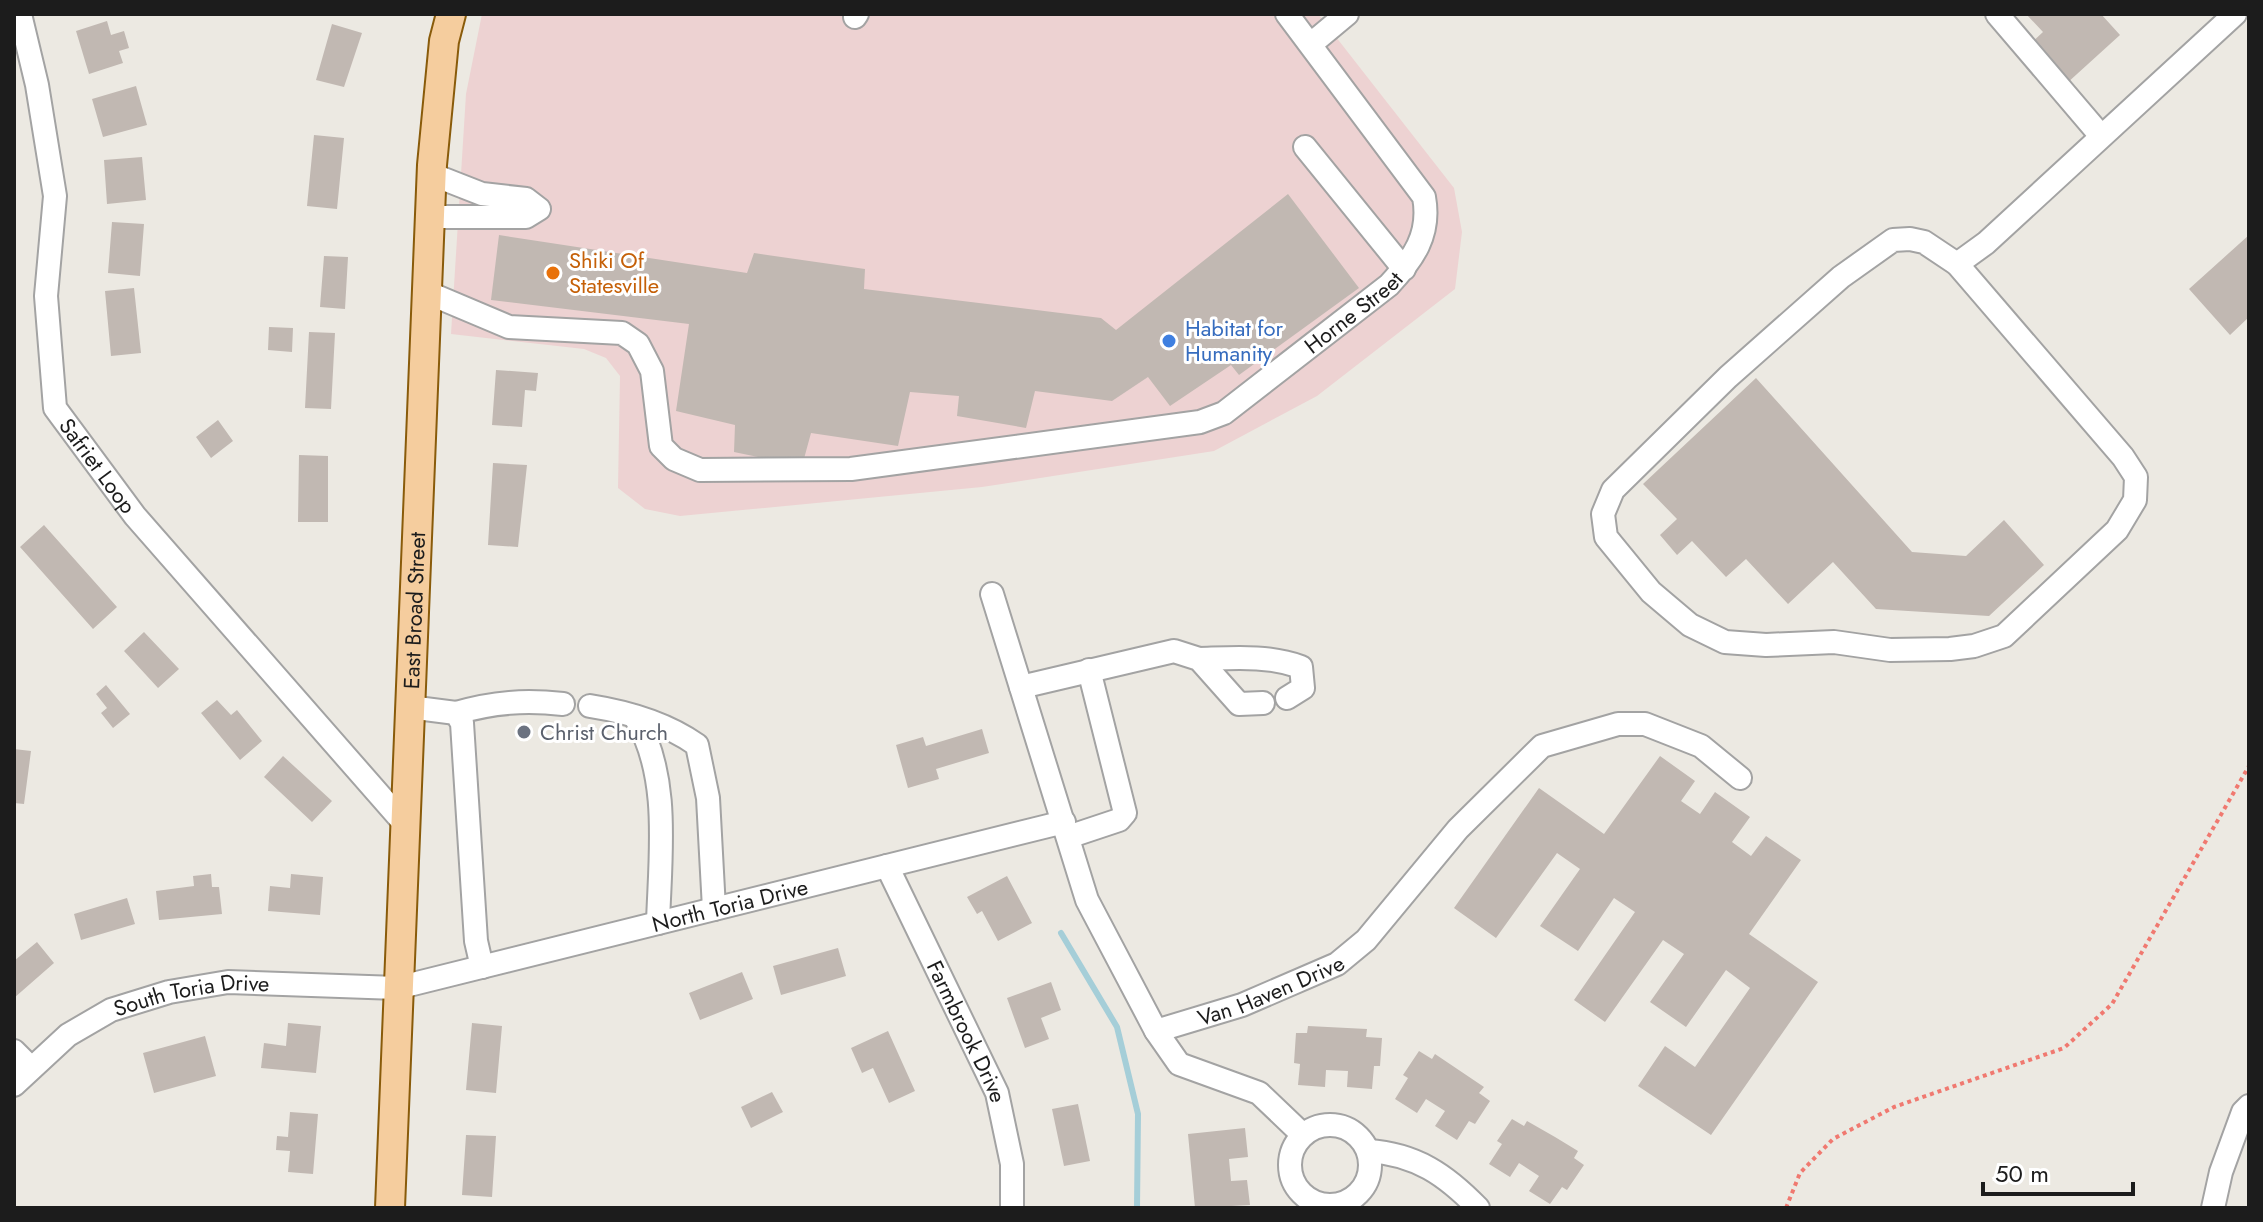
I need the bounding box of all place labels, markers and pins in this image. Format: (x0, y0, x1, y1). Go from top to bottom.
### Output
place label: Shiki Of Statesville (569, 244, 659, 301)
marker: Shiki Of Statesville (544, 264, 562, 282)
place label: Habitat for Humanity (1185, 312, 1284, 369)
marker: Habitat for Humanity (1160, 332, 1178, 350)
place label: Christ Church (540, 716, 668, 748)
marker: Christ Church (515, 723, 533, 741)

